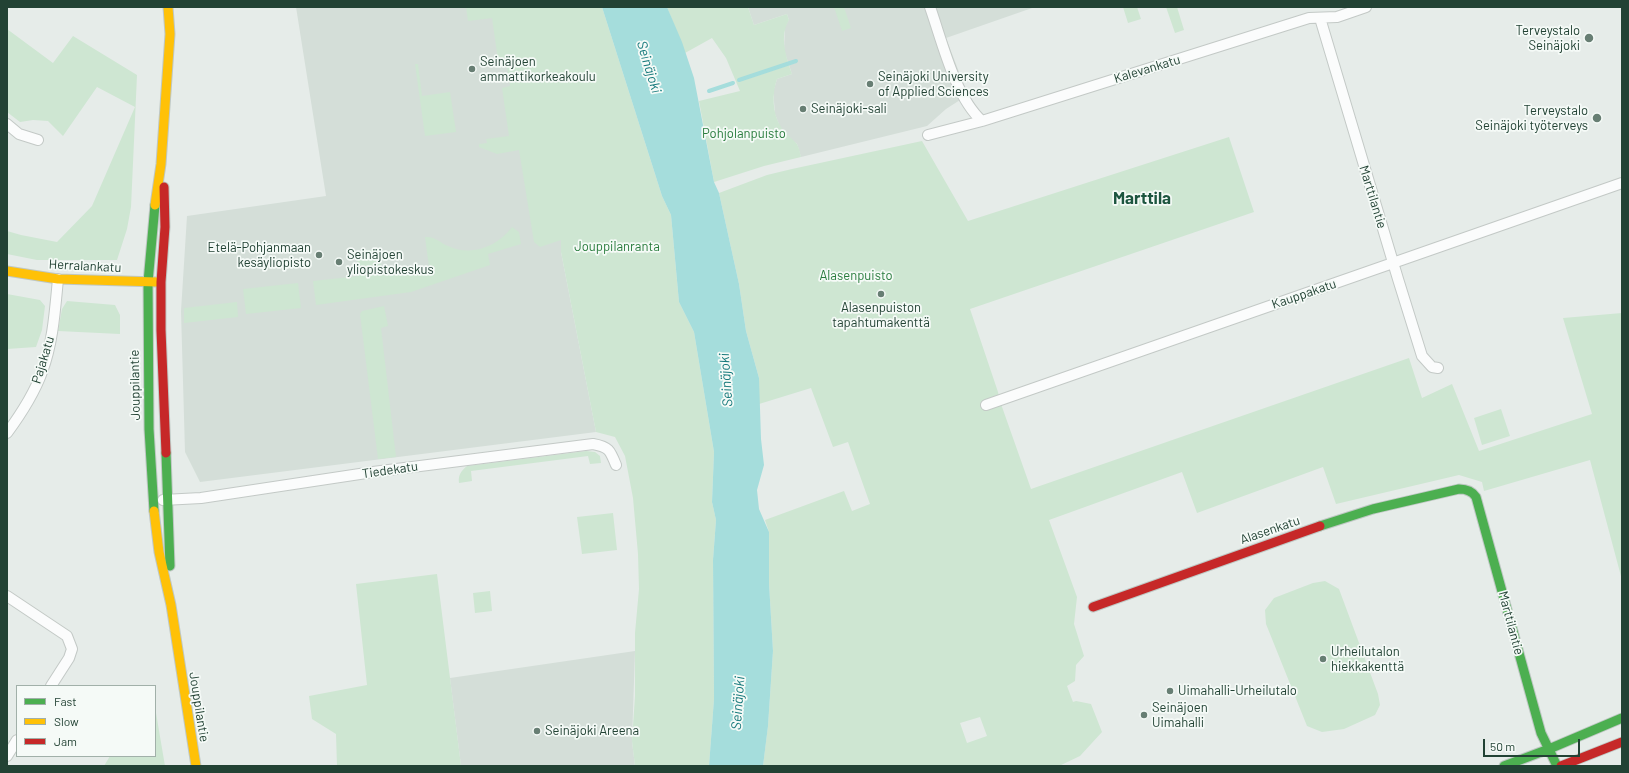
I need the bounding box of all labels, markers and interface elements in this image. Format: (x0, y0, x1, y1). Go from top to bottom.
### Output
place label: Terveystalo Seinäjoki (1515, 23, 1580, 54)
marker: Terveystalo Seinäjoki (1583, 32, 1595, 44)
water label: Seinäjoki (633, 39, 665, 95)
street label: Kalevankatu (1112, 51, 1182, 87)
place label: Seinäjoen ammattikorkeakoulu (480, 54, 596, 85)
marker: Seinäjoen ammattikorkeakoulu (467, 64, 477, 74)
place label: Seinäjoki University of Applied Sciences (878, 69, 989, 100)
marker: Seinäjoki University of Applied Sciences (865, 79, 875, 89)
place label: Seinäjoki-sali (811, 101, 887, 117)
place label: Terveystalo Seinäjoki työterveys (1475, 103, 1588, 134)
marker: Seinäjoki-sali (798, 104, 808, 114)
marker: Terveystalo Seinäjoki työterveys (1591, 112, 1603, 124)
park label: Pohjolanpuisto (702, 126, 786, 142)
street label: Marttilantie (1356, 164, 1390, 230)
district label: Marttila (1113, 188, 1171, 208)
park label: Jouppilanranta (574, 239, 660, 255)
place label: Etelä-Pohjanmaan kesäyliopisto (208, 240, 311, 271)
place label: Seinäjoen yliopistokeskus (347, 247, 434, 278)
marker: Etelä-Pohjanmaan kesäyliopisto (314, 250, 324, 260)
street label: Herralankatu (48, 256, 122, 276)
marker: Seinäjoen yliopistokeskus (334, 257, 344, 267)
park label: Alasenpuisto (819, 268, 893, 284)
street label: Kauppakatu (1270, 276, 1338, 312)
marker: Alasenpuiston tapahtumakenttä (876, 289, 886, 299)
place label: Alasenpuiston tapahtumakenttä (832, 300, 930, 331)
street label: Pajakatu (28, 334, 58, 386)
street label: Jouppilantie (127, 349, 143, 421)
water label: Seinäjoki (716, 353, 736, 407)
street label: Tiedekatu (361, 458, 419, 482)
street label: Alasenkatu (1238, 512, 1302, 548)
street label: Marttilantie (1495, 589, 1527, 657)
place label: Urheilutalon hiekkakenttä (1331, 644, 1404, 675)
marker: Urheilutalon hiekkakenttä (1318, 654, 1328, 664)
street label: Jouppilantie (186, 671, 212, 743)
water label: Seinäjoki (728, 676, 748, 730)
place label: Uimahalli-Urheilutalo (1178, 683, 1297, 699)
legend (16, 685, 156, 757)
marker: Uimahalli-Urheilutalo (1165, 686, 1175, 696)
text: Fast (54, 694, 77, 708)
place label: Seinäjoen Uimahalli (1152, 700, 1208, 731)
marker: Seinäjoen Uimahalli (1139, 710, 1149, 720)
text: Slow (54, 714, 79, 728)
place label: Seinäjoki Areena (545, 723, 639, 739)
marker: Seinäjoki Areena (532, 726, 542, 736)
scale bar (1485, 731, 1582, 757)
text: Jam (54, 734, 77, 748)
text: 50 m (1490, 739, 1515, 753)

